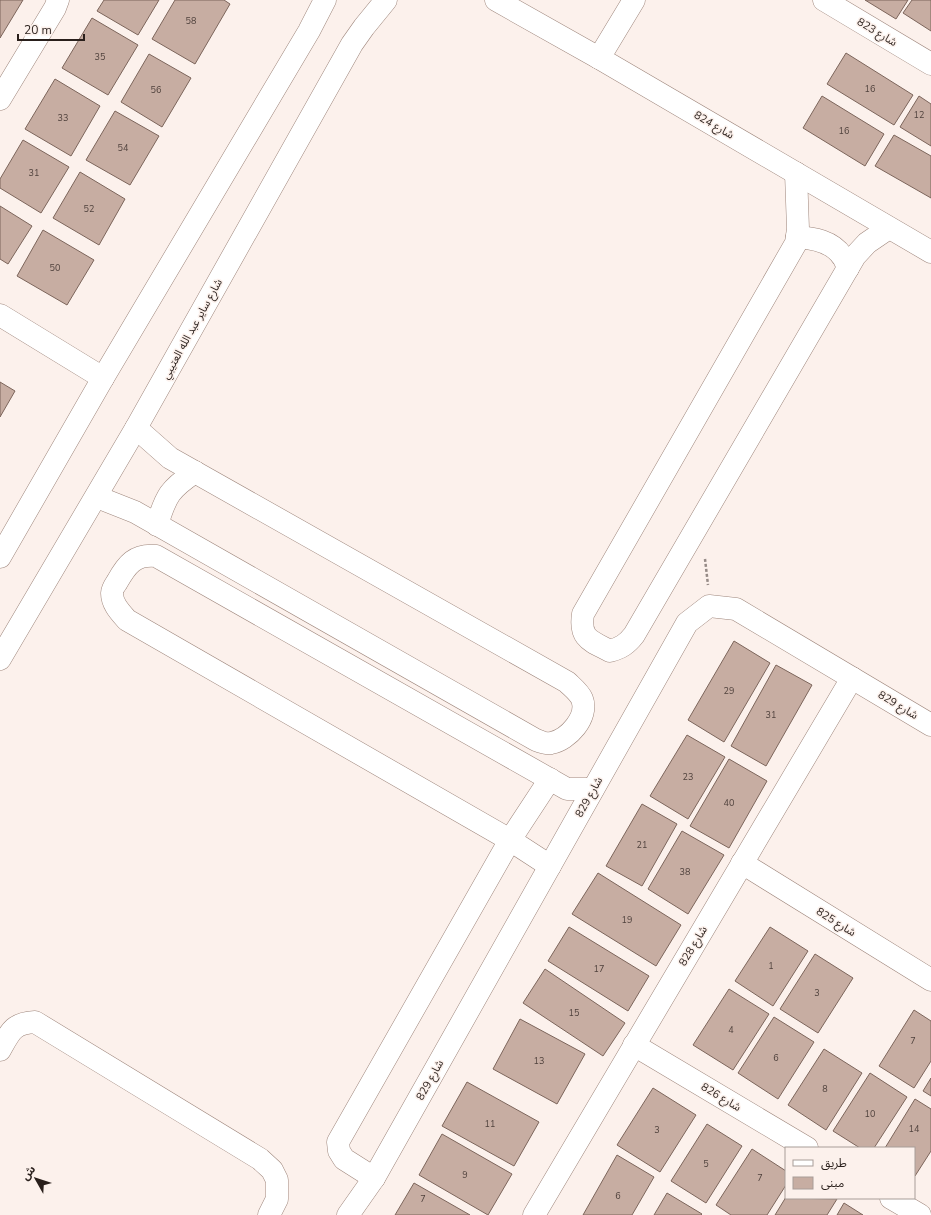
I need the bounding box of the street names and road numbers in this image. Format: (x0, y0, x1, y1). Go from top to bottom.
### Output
street label: شارع 823 (854, 14, 900, 50)
street label: شارع 824 (691, 107, 737, 143)
street label: شارع ساير عبد الله العتيبي (158, 276, 227, 383)
street label: شارع 829 (875, 687, 921, 723)
street label: شارع 829 (572, 774, 606, 820)
street label: شارع 825 (813, 904, 859, 940)
street label: شارع 828 (675, 923, 711, 969)
street label: شارع 829 (413, 1057, 447, 1103)
street label: شارع 826 (698, 1079, 744, 1115)

